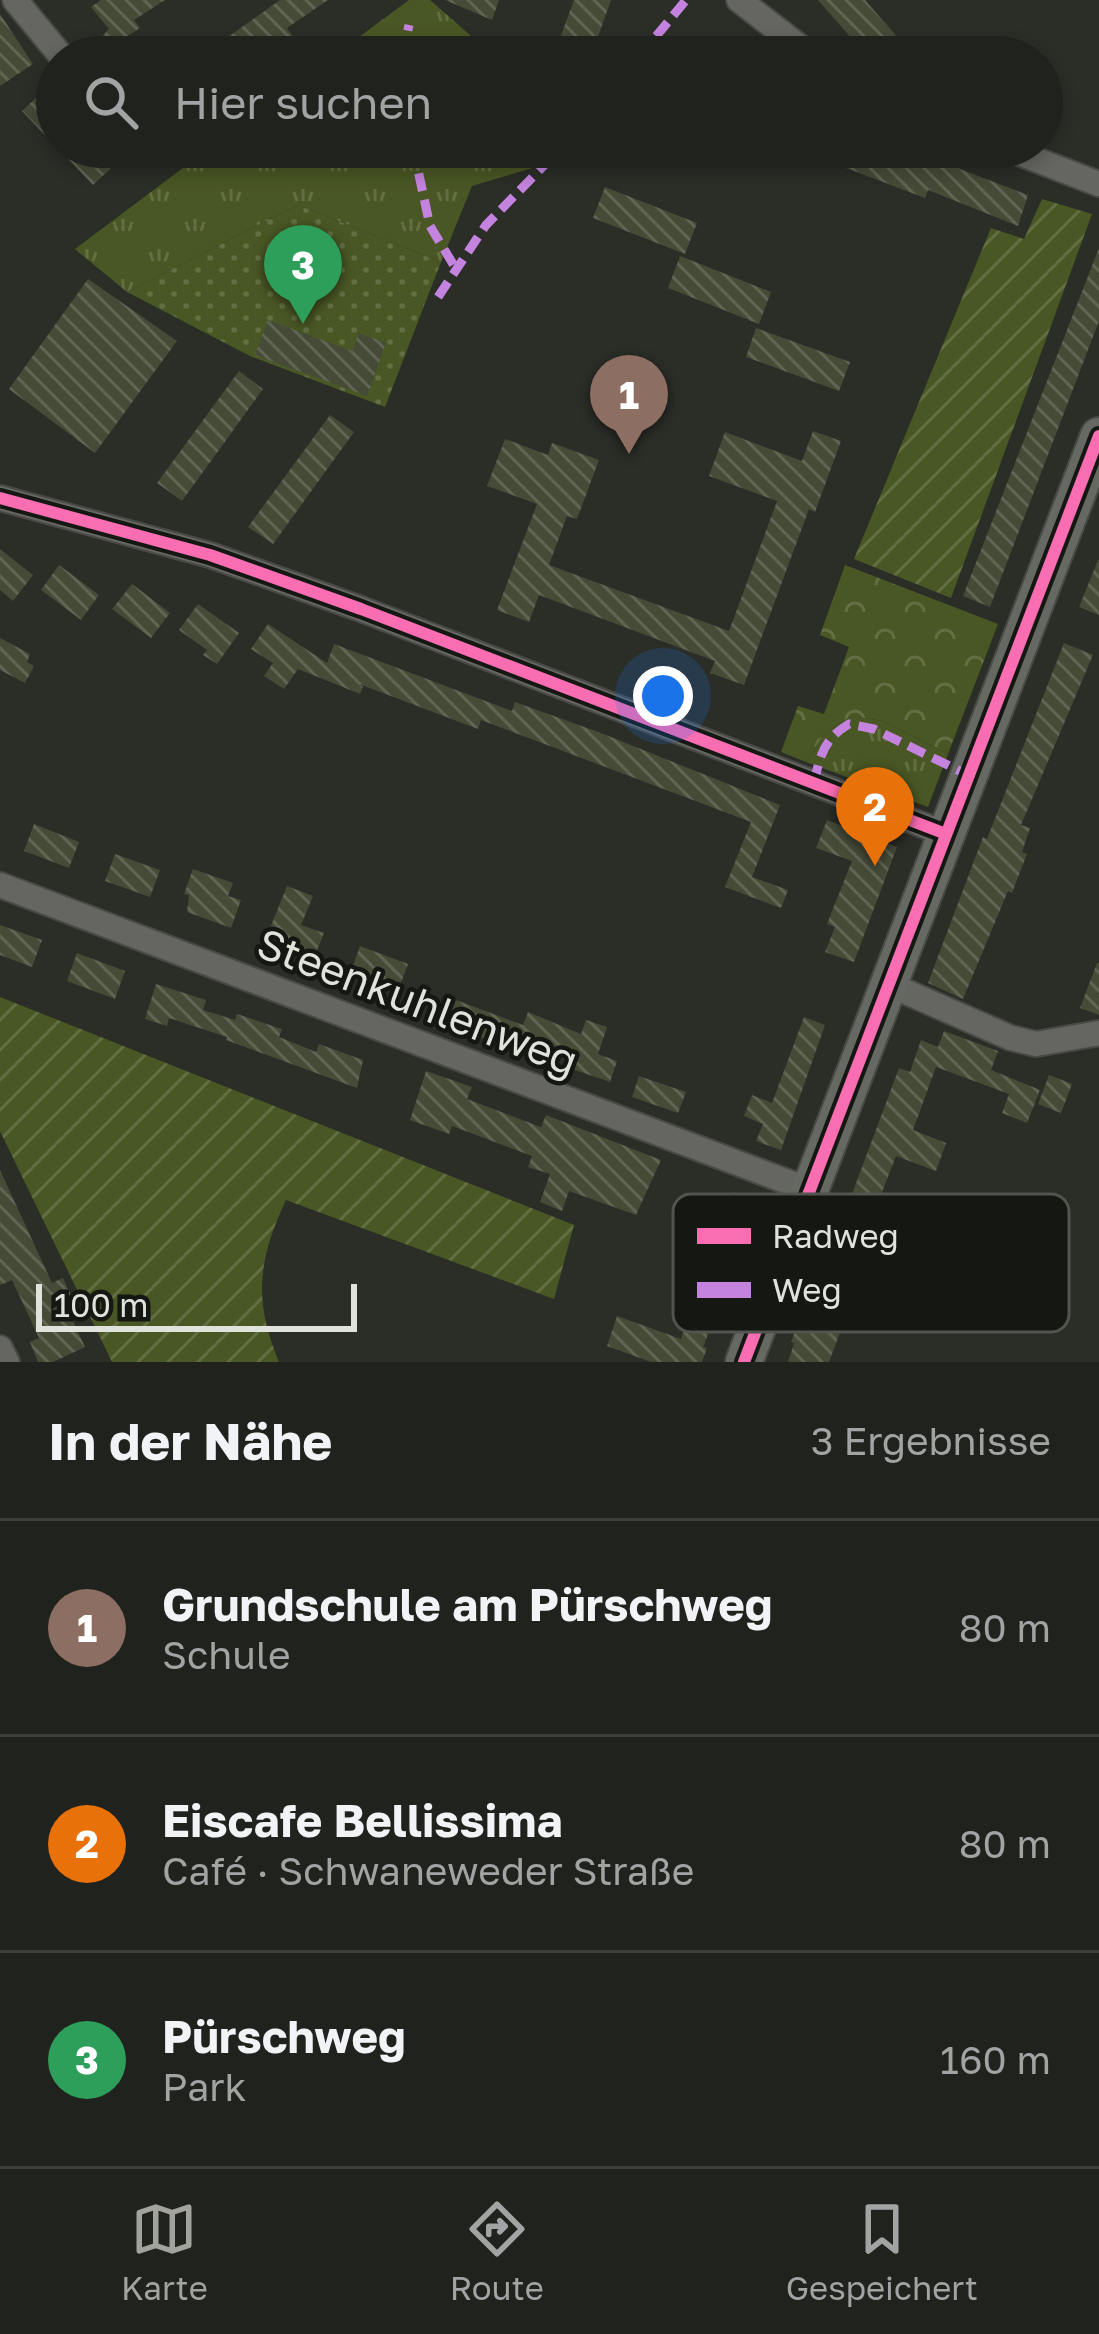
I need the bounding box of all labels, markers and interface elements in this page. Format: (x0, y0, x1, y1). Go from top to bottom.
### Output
search box (36, 36, 1063, 168)
icon: search (78, 69, 144, 135)
text: Hier suchen (174, 75, 432, 129)
pin: 3 (264, 225, 342, 324)
pin: 1 (590, 355, 668, 454)
your location (633, 666, 693, 726)
pin: 2 (836, 767, 914, 866)
street label: Steenkuhlenweg (251, 917, 585, 1085)
legend (673, 1194, 1069, 1332)
text: Radweg (772, 1216, 899, 1255)
text: Weg (772, 1270, 842, 1309)
scale bar (36, 1278, 357, 1331)
text: 100 m (54, 1285, 148, 1324)
text: In der Nähe (48, 1410, 332, 1471)
text: 3 Ergebnisse (811, 1417, 1051, 1464)
text: Grundschule am Pürschweg (162, 1577, 772, 1631)
text: 1 (77, 1604, 97, 1651)
text: 80 m (959, 1604, 1051, 1651)
text: Schule (162, 1631, 291, 1678)
text: Eiscafe Bellissima (162, 1793, 563, 1847)
text: 2 (75, 1820, 99, 1867)
text: 80 m (959, 1820, 1051, 1867)
text: Café · Schwaneweder Straße (162, 1847, 694, 1894)
text: Pürschweg (162, 2009, 406, 2063)
text: 3 (75, 2036, 99, 2083)
text: 160 m (940, 2036, 1051, 2083)
text: Park (162, 2063, 246, 2110)
tab: Karte (121, 2196, 208, 2307)
tab: Route (450, 2196, 544, 2307)
tab: Gespeichert (786, 2196, 978, 2307)

